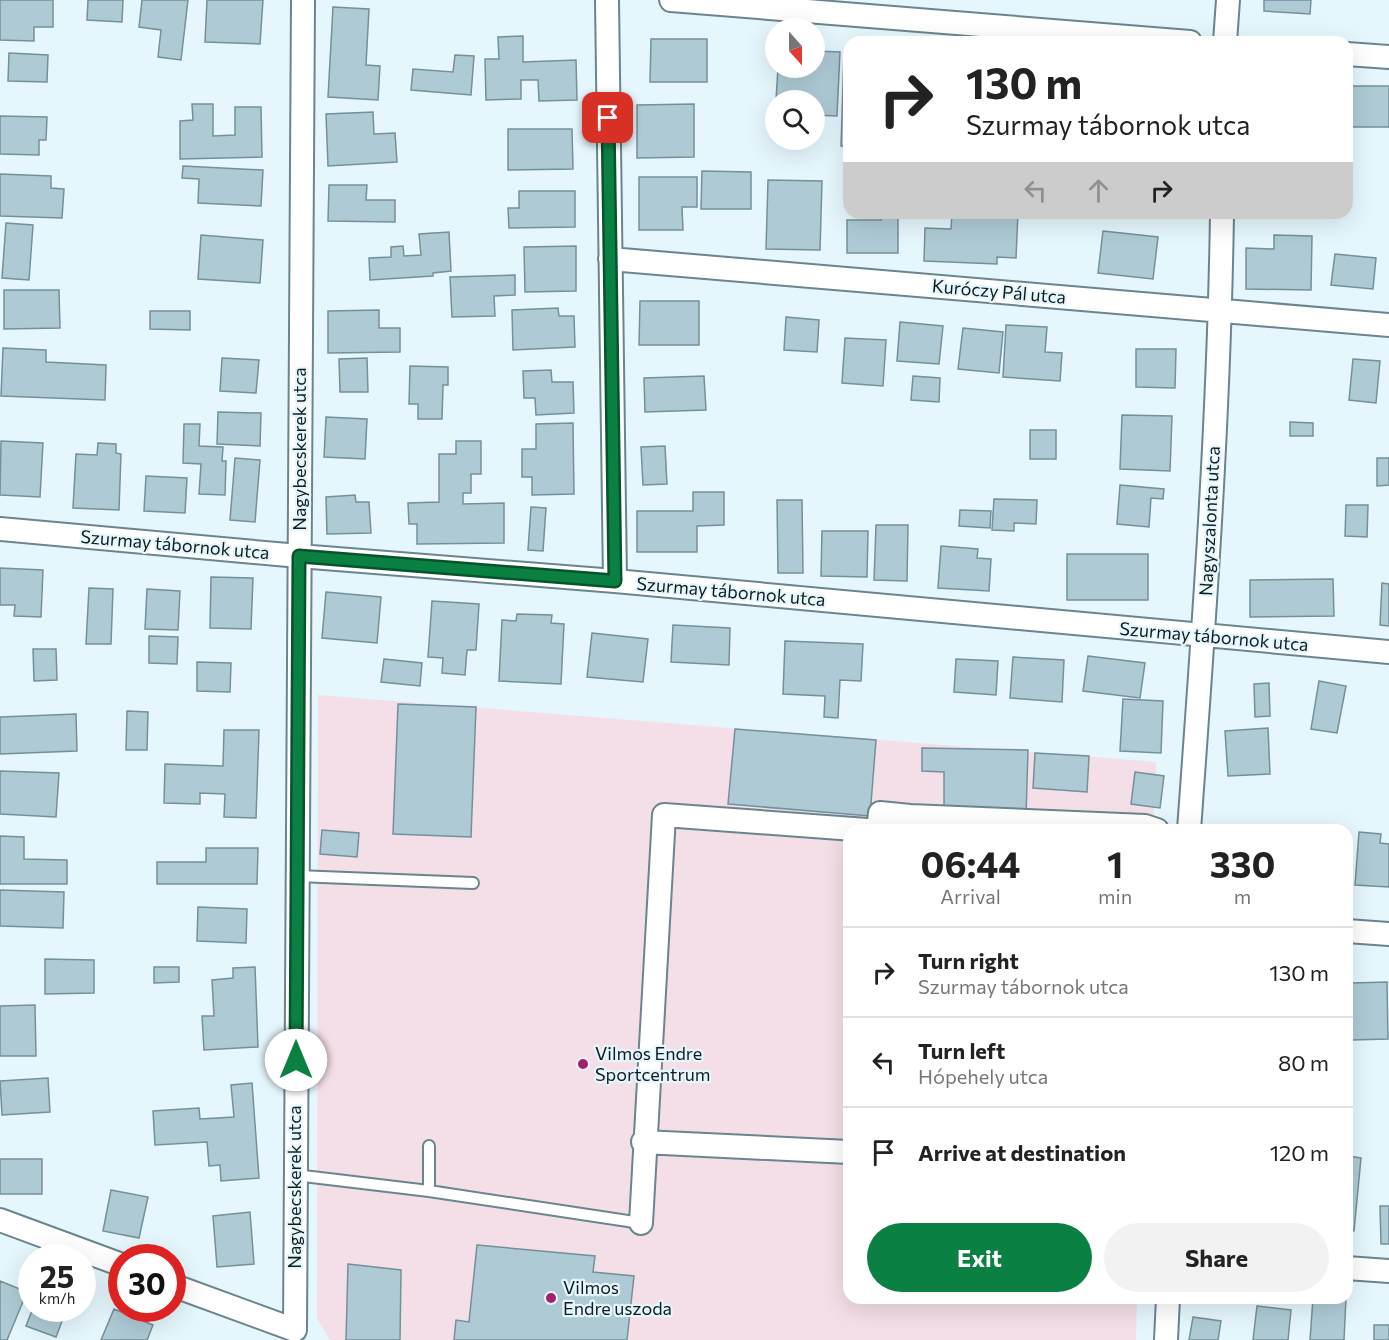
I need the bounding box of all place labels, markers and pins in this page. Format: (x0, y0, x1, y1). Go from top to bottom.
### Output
pin (582, 92, 633, 143)
place label: Vilmos Endre Sportcentrum (595, 1042, 710, 1085)
marker: Vilmos Endre Sportcentrum (576, 1057, 590, 1071)
place label: Vilmos Endre uszoda (563, 1276, 672, 1319)
marker: Vilmos Endre uszoda (544, 1291, 558, 1305)

